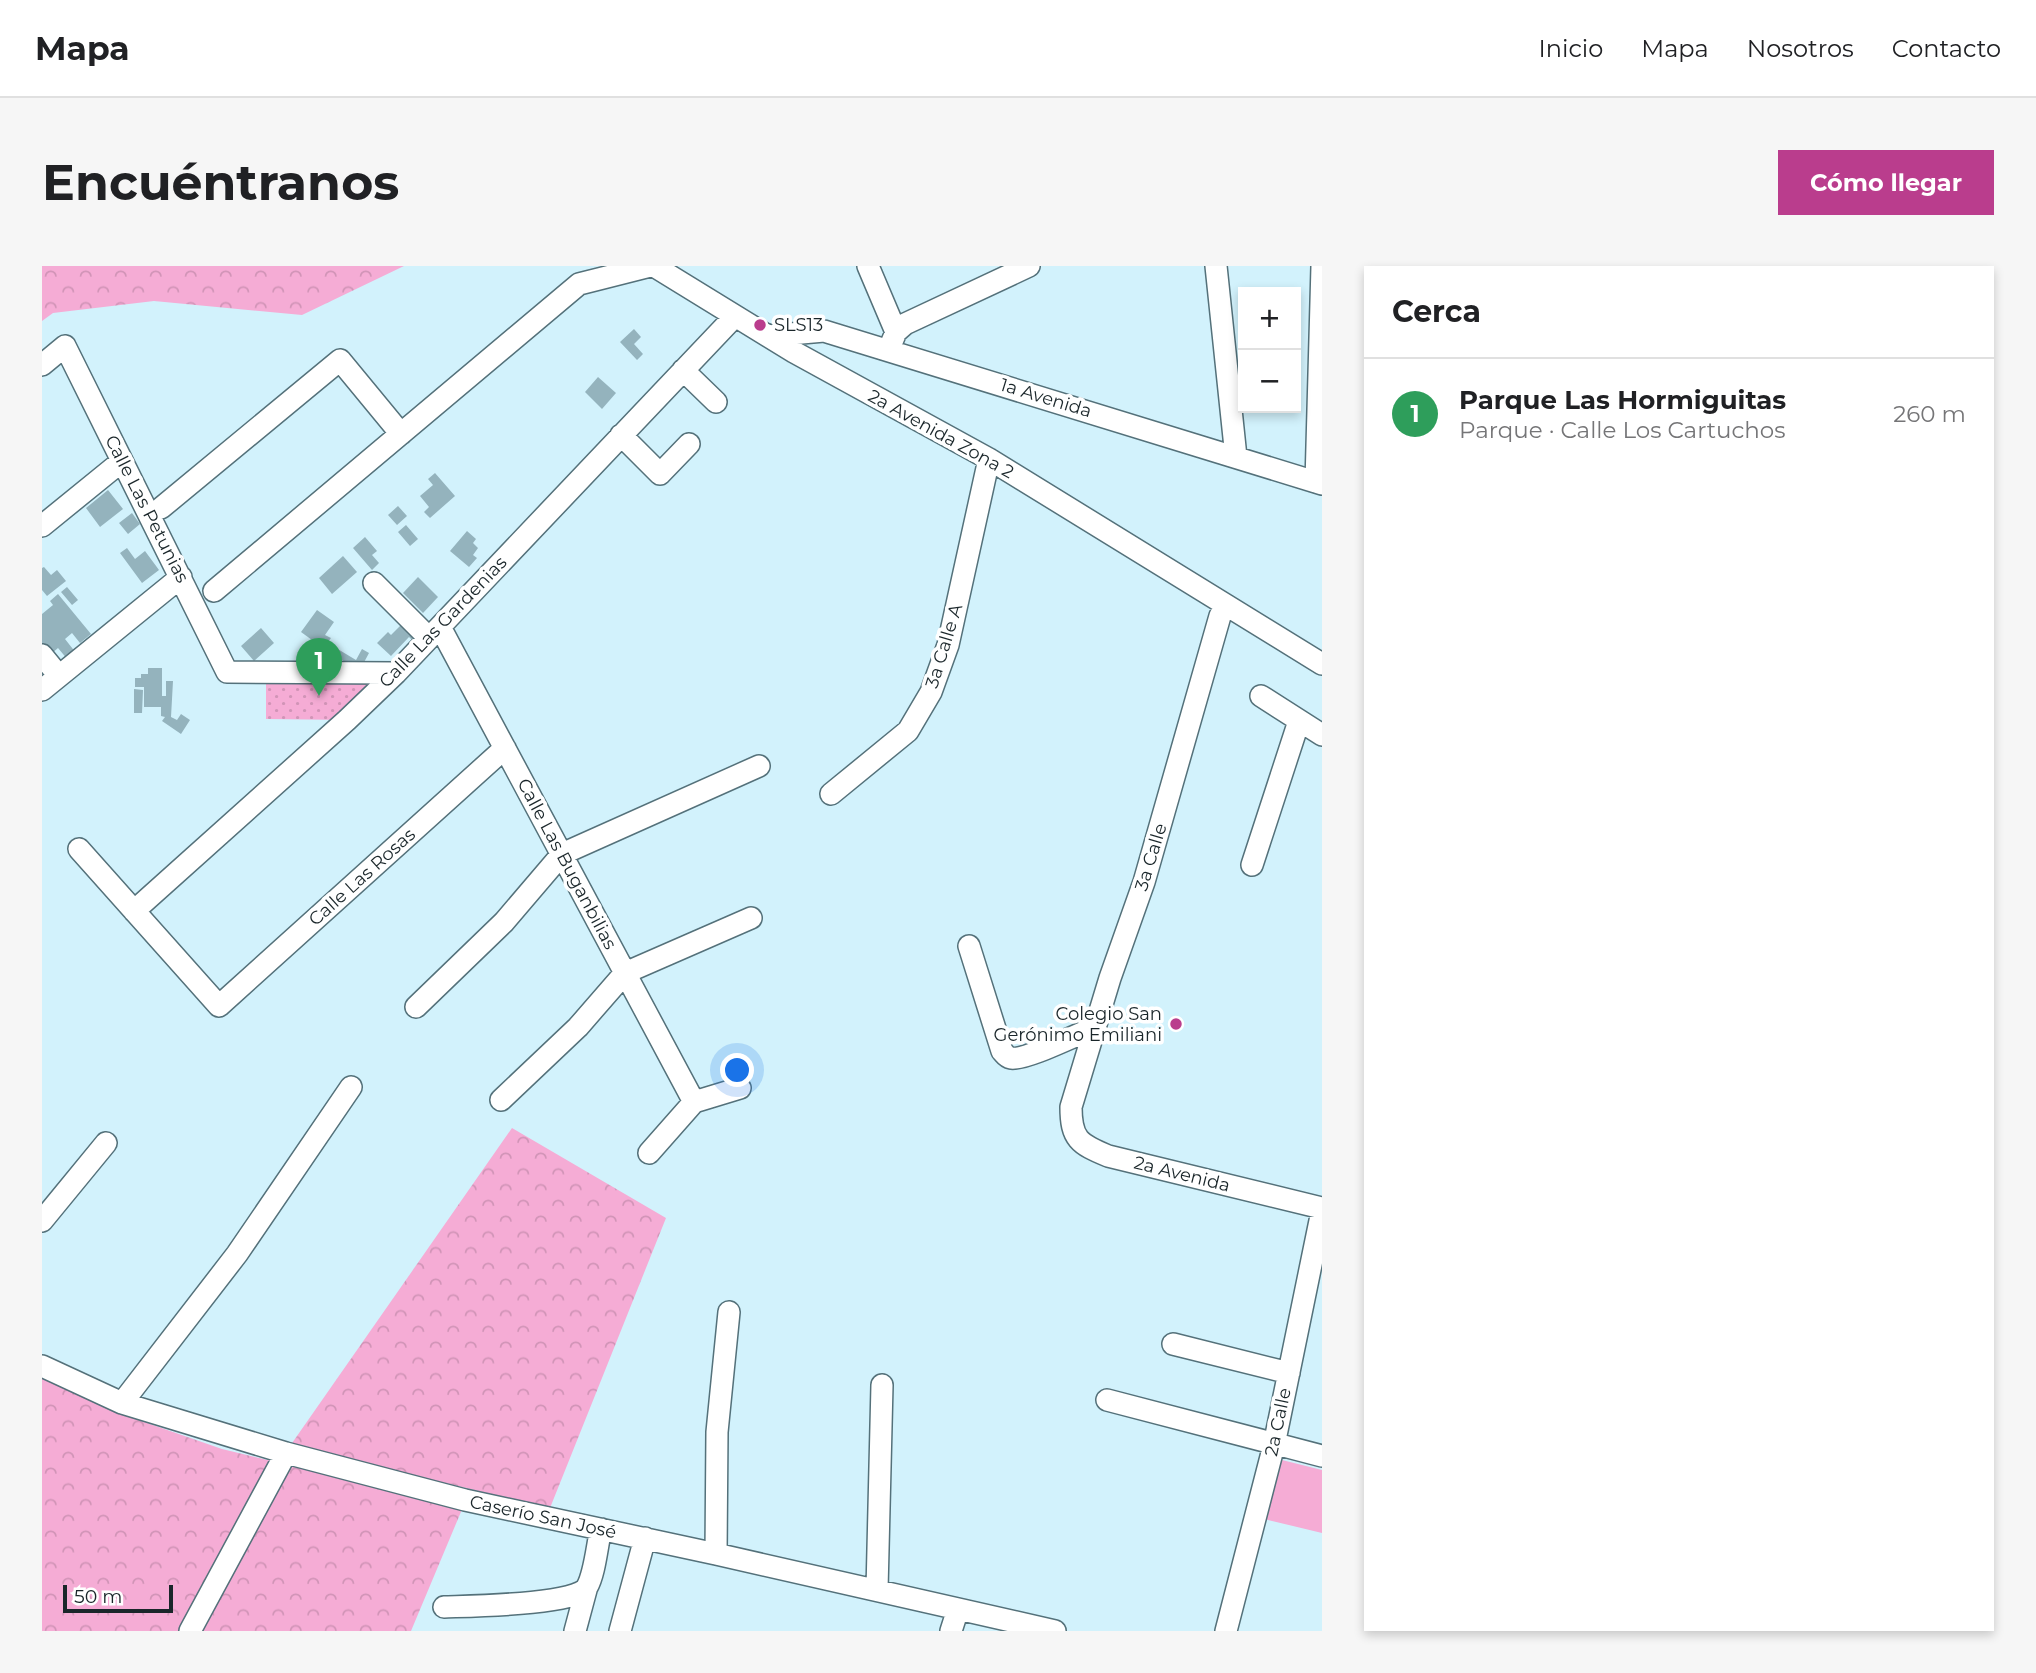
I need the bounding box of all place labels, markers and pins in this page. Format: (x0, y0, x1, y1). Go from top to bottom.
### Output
place label: SLS13 (774, 314, 823, 336)
marker: SLS13 (752, 317, 768, 333)
pin: 1 (296, 638, 342, 696)
place label: Colegio San Gerónimo Emiliani (994, 1003, 1162, 1046)
marker: Colegio San Gerónimo Emiliani (1168, 1016, 1184, 1032)

